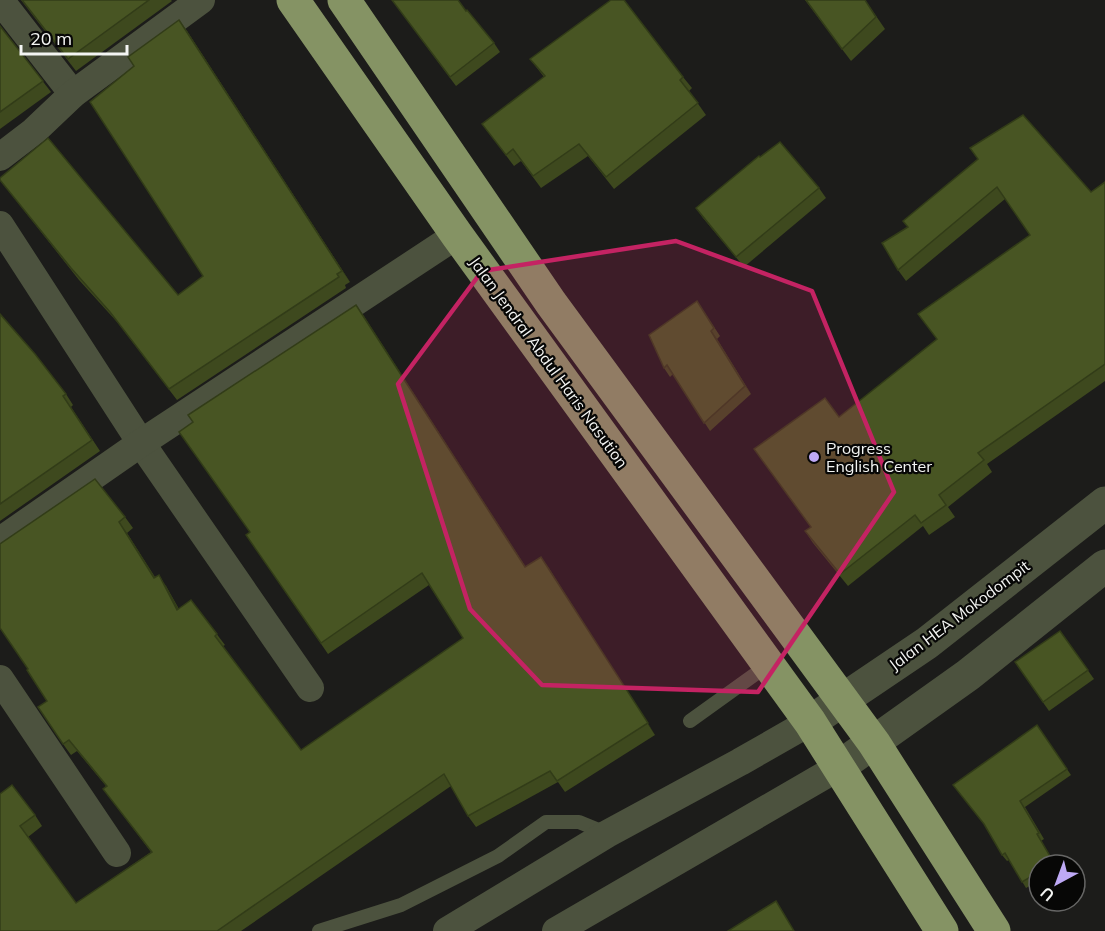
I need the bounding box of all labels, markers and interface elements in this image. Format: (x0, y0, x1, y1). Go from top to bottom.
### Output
scale bar (21, 18, 128, 56)
text: 20 m (30, 27, 72, 50)
street label: Jalan Jendral Abdul Haris Nasution (466, 252, 632, 472)
place label: Progress English Center (826, 438, 932, 476)
marker: Progress English Center (807, 450, 821, 464)
street label: Jalan HEA Mokodompit (885, 555, 1034, 674)
north arrow (1027, 853, 1087, 913)
text: U (1036, 883, 1058, 906)

